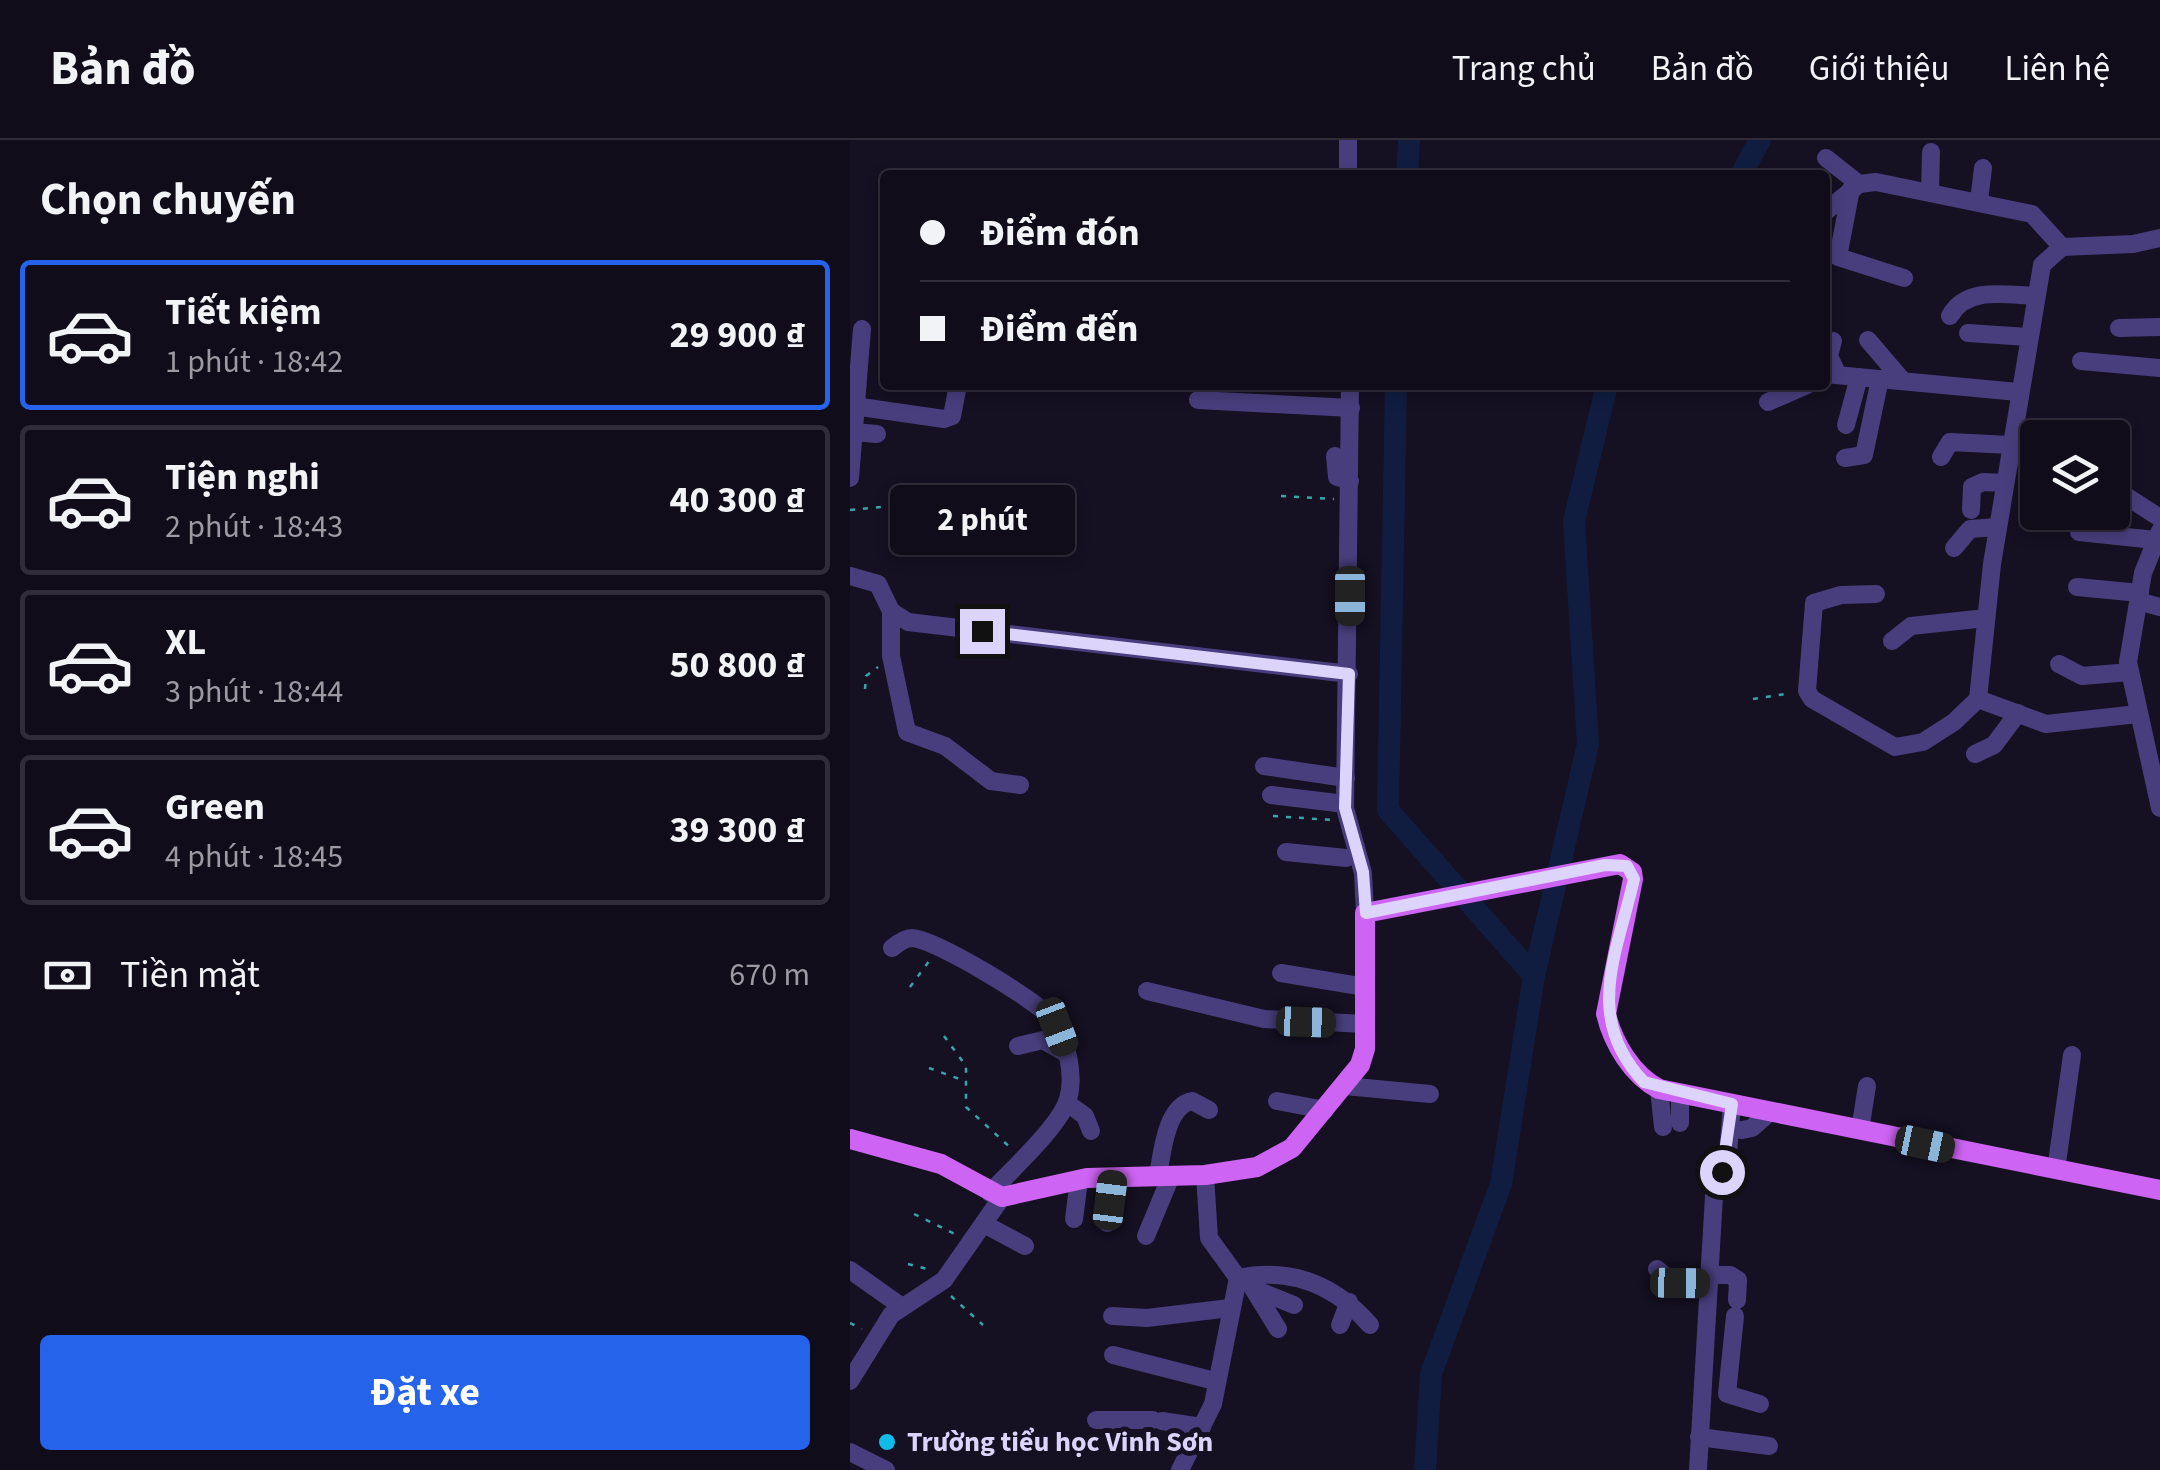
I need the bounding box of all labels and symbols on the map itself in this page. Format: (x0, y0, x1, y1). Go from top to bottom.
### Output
callout: 2 phút (889, 486, 1074, 556)
car (1335, 566, 1365, 626)
route end (960, 609, 1005, 654)
car (1032, 994, 1082, 1060)
car (1275, 1006, 1337, 1038)
car (1893, 1123, 1957, 1165)
route start (1700, 1150, 1745, 1195)
car (1091, 1168, 1129, 1232)
car (1650, 1267, 1710, 1299)
place label: Trường tiểu học Vinh Sơn (907, 1422, 1213, 1462)
marker: Trường tiểu học Vinh Sơn (876, 1431, 898, 1453)

